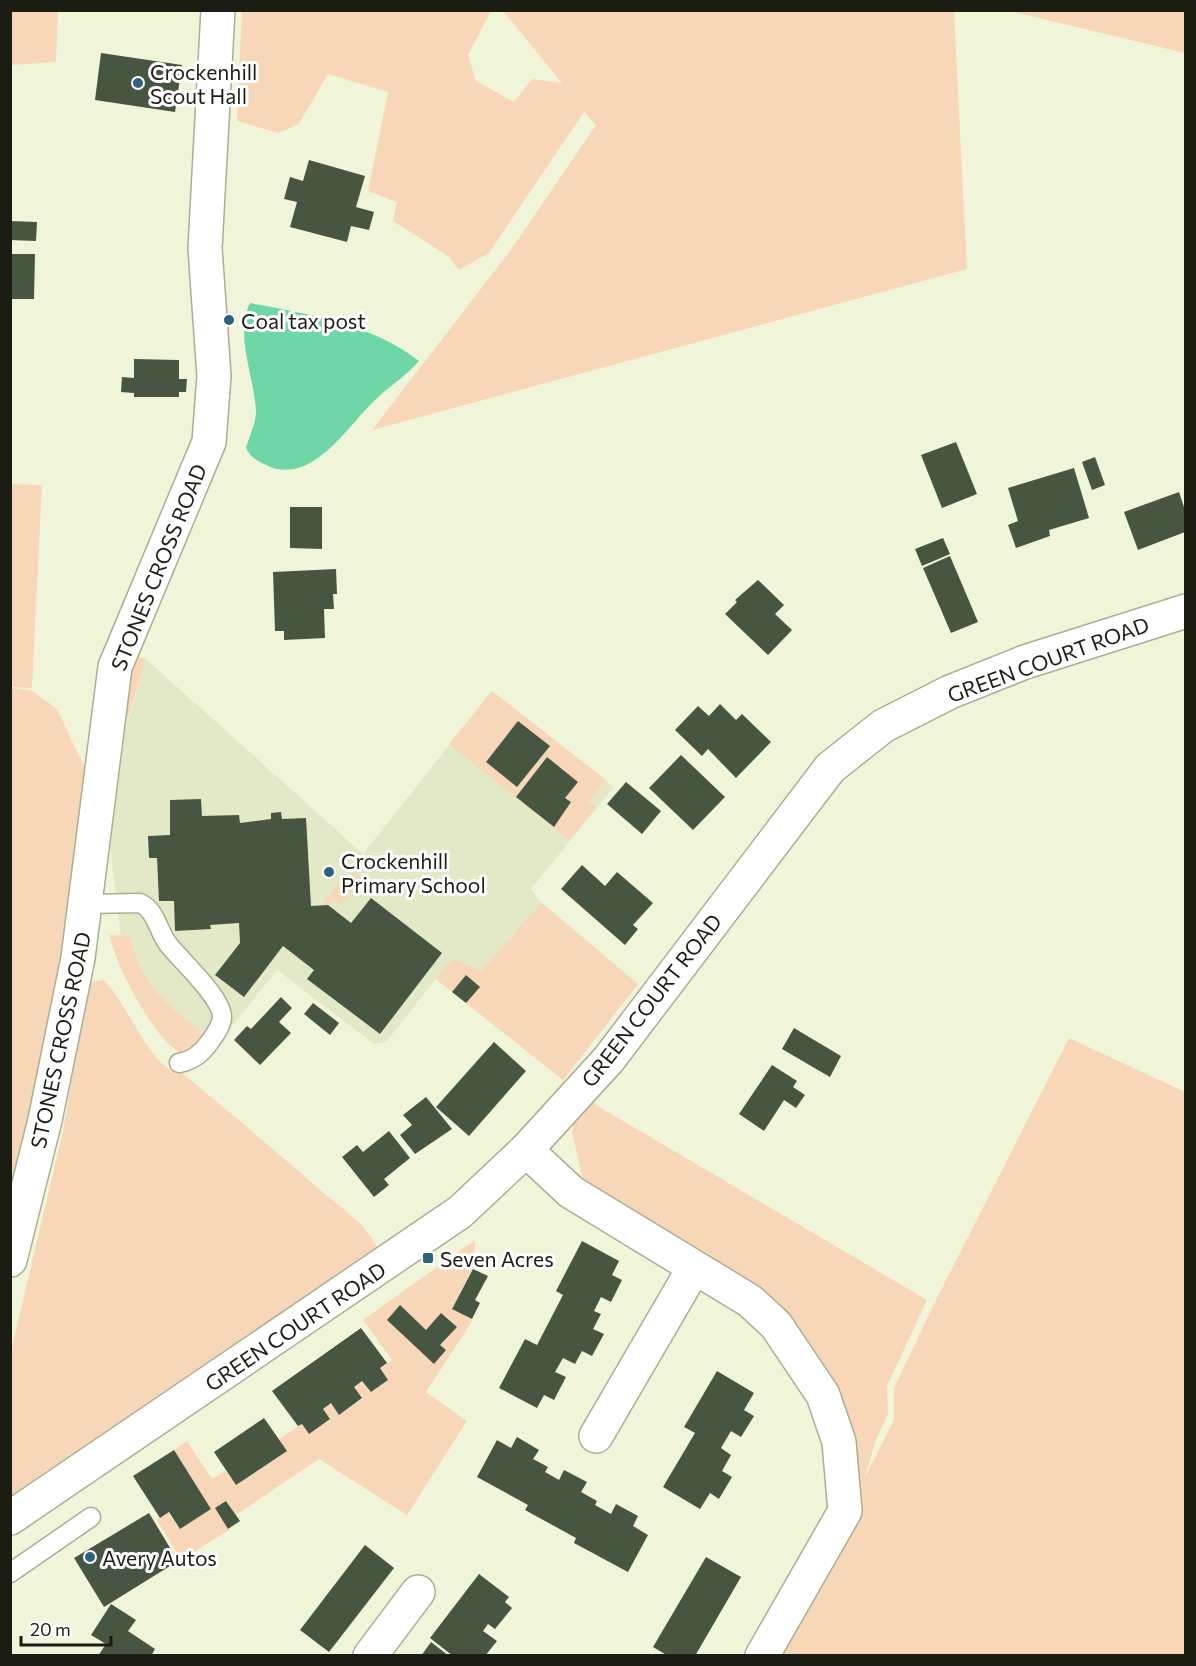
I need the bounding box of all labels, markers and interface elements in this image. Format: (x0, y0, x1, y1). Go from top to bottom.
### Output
place label: Crockenhill Scout Hall (150, 59, 257, 108)
marker: Crockenhill Scout Hall (131, 76, 145, 90)
place label: Coal tax post (241, 308, 366, 333)
marker: Coal tax post (222, 313, 236, 327)
street label: STONES CROSS ROAD (105, 460, 211, 674)
street label: GREEN COURT ROAD (944, 611, 1152, 707)
place label: Crockenhill Primary School (341, 848, 486, 897)
marker: Crockenhill Primary School (322, 865, 336, 879)
street label: GREEN COURT ROAD (576, 909, 726, 1091)
street label: STONES CROSS ROAD (25, 929, 95, 1151)
place label: Seven Acres (440, 1246, 554, 1271)
marker: Seven Acres (421, 1251, 435, 1265)
street label: GREEN COURT ROAD (200, 1256, 390, 1396)
place label: Avery Autos (102, 1545, 217, 1570)
marker: Avery Autos (83, 1550, 97, 1564)
scale bar (21, 1609, 111, 1647)
text: 20 m (30, 1618, 71, 1640)

